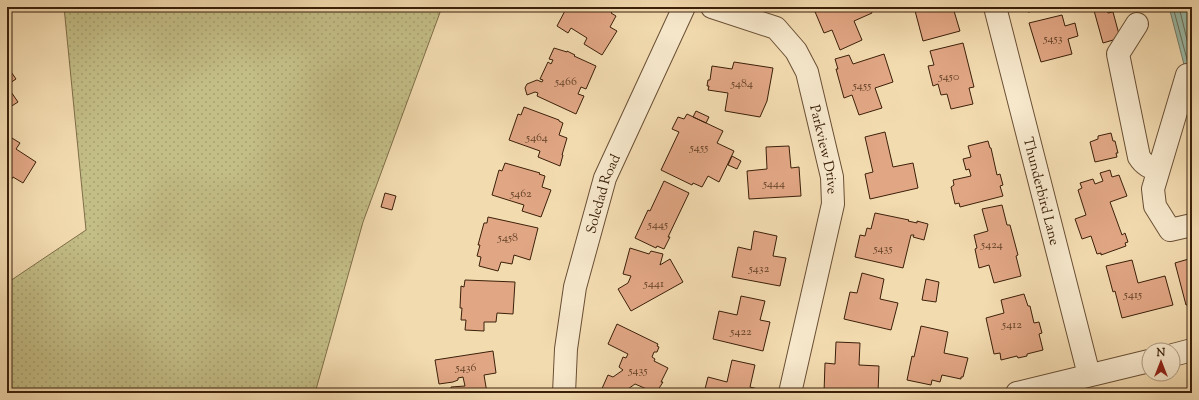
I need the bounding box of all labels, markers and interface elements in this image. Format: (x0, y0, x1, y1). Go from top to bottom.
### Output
house number: 5453 (1042, 30, 1063, 48)
house number: 5450 (938, 68, 959, 86)
house number: 5466 (554, 73, 577, 91)
house number: 5484 (730, 75, 753, 93)
house number: 5455 (852, 77, 871, 95)
street label: Parkview Drive (803, 103, 841, 195)
house number: 5464 (525, 129, 548, 147)
street label: Thunderbird Lane (1017, 135, 1063, 248)
house number: 5455 (689, 139, 708, 157)
street label: Soledad Road (582, 151, 627, 236)
house number: 5444 (762, 175, 785, 193)
house number: 5462 (509, 185, 532, 203)
house number: 5445 (647, 216, 668, 234)
house number: 5458 (497, 229, 518, 247)
house number: 5424 (980, 236, 1003, 254)
house number: 5435 (872, 240, 893, 258)
house number: 5432 (748, 260, 770, 278)
house number: 5441 (643, 275, 664, 293)
house number: 5415 (1123, 286, 1142, 304)
house number: 5412 (1001, 316, 1022, 334)
house number: 5422 (729, 323, 752, 341)
north arrow (1141, 342, 1181, 382)
text: N (1156, 345, 1166, 361)
house number: 5436 (455, 359, 476, 377)
house number: 5435 (627, 362, 648, 380)

